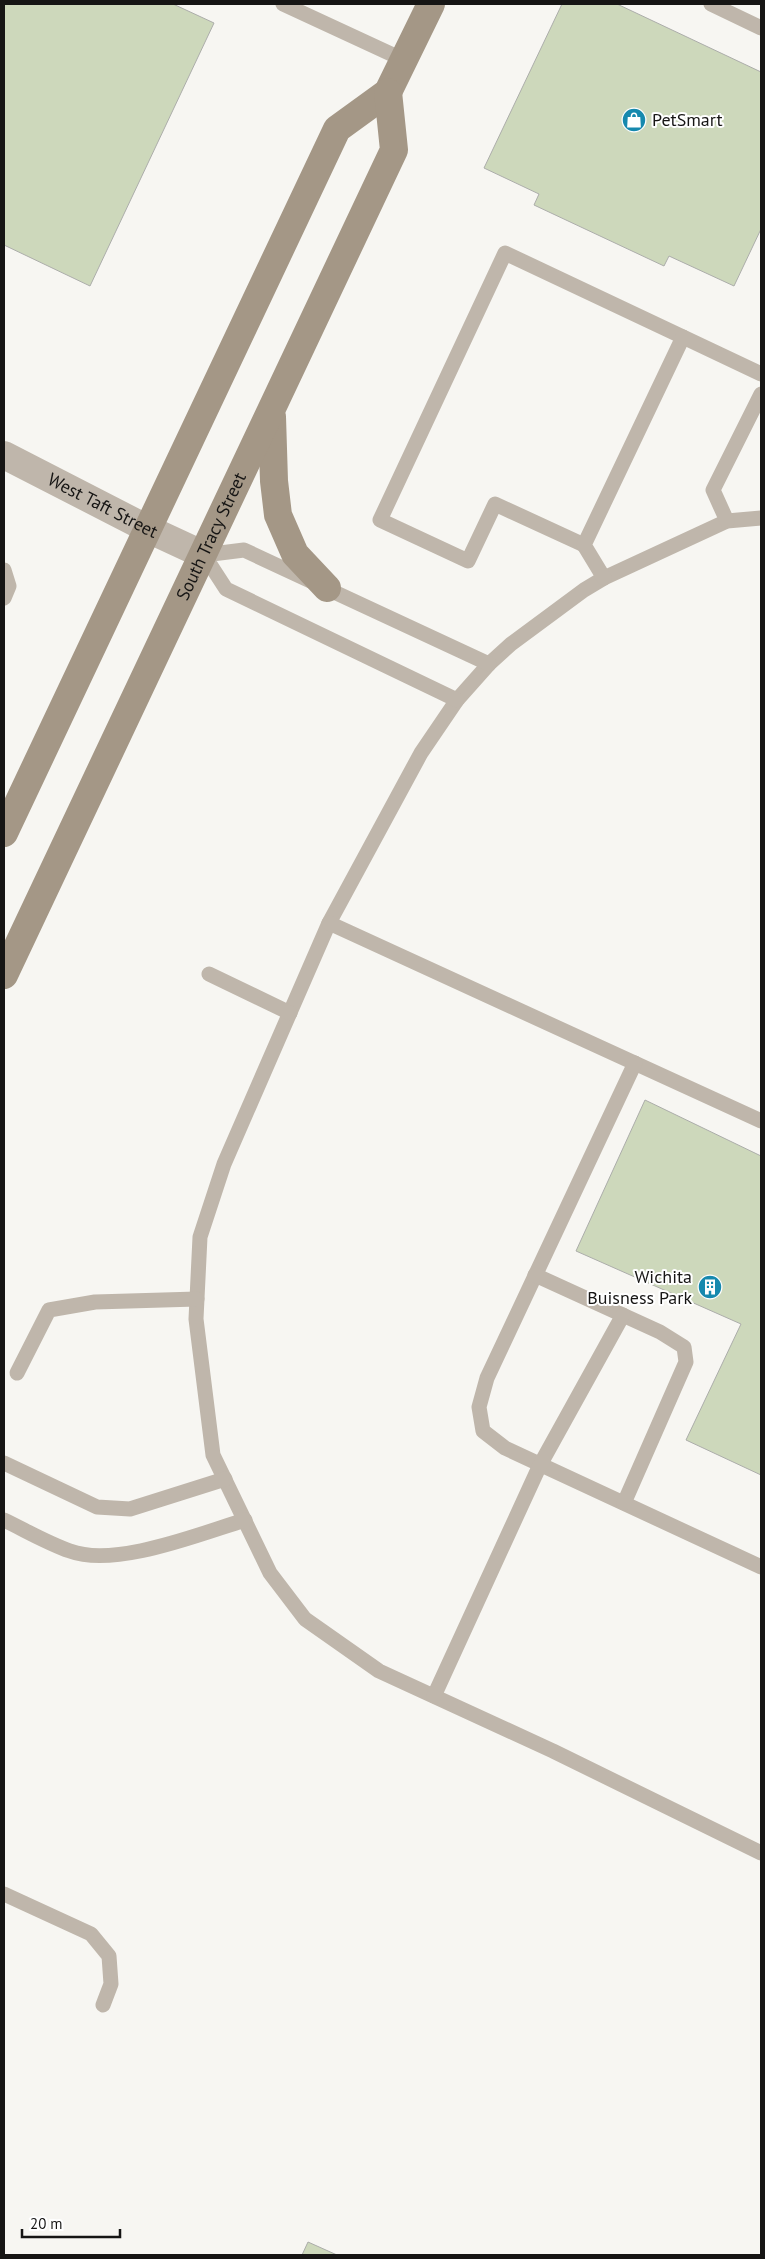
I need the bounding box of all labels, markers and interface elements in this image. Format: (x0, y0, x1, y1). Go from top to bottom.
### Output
shop icon: PetSmart (621, 107, 647, 133)
place label: PetSmart (652, 108, 723, 131)
street label: West Taft Street (44, 467, 162, 543)
street label: South Tracy Street (171, 469, 251, 604)
place label: Wichita Buisness Park (587, 1265, 692, 1309)
building icon: Wichita Buisness Park (697, 1274, 723, 1300)
scale bar (22, 2206, 120, 2238)
text: 20 m (30, 2214, 63, 2233)

